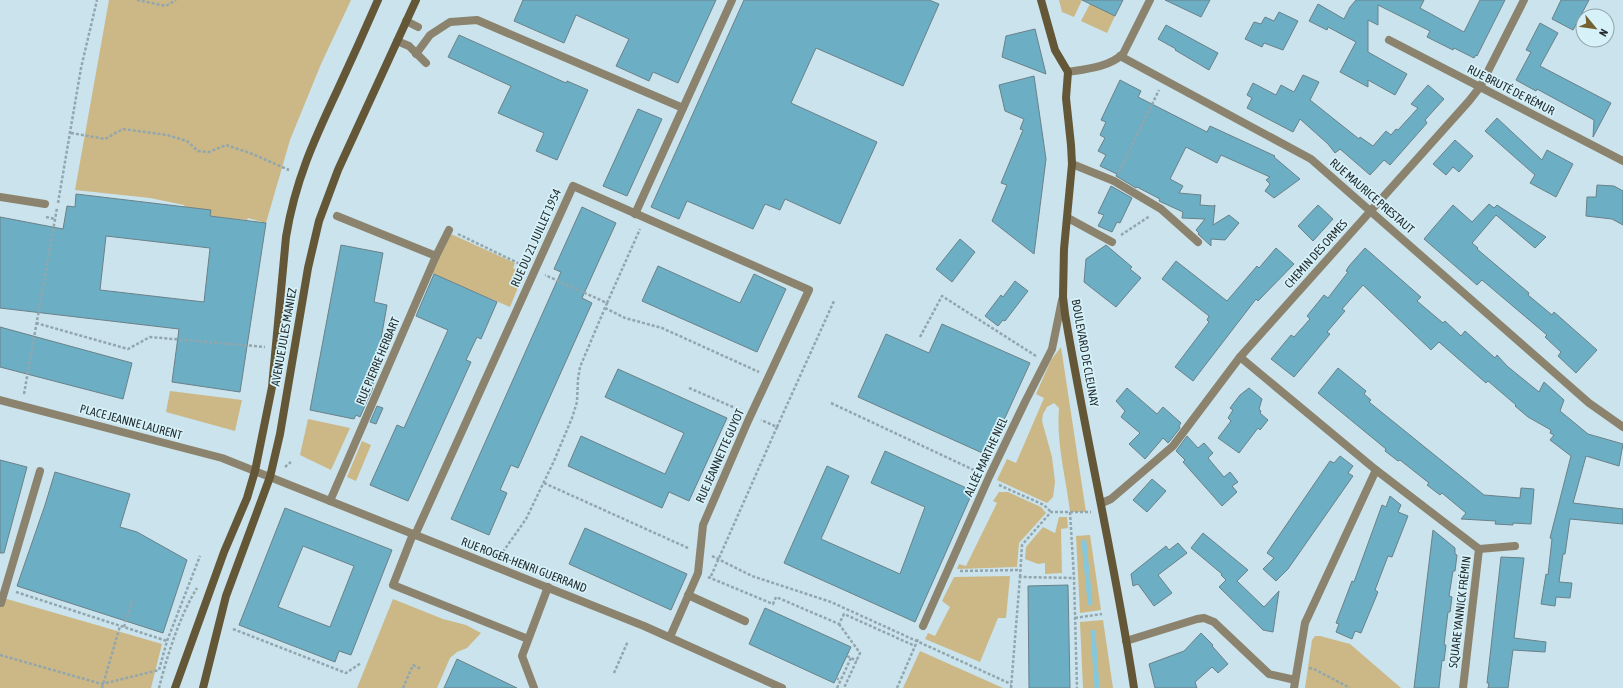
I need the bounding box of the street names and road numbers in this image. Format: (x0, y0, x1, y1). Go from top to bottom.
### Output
street label: RUE BRUTÉ DE RÉMUR (1465, 62, 1557, 118)
street label: RUE MAURICE PRESTAUT (1327, 156, 1418, 237)
street label: RUE DU 21 JUILLET 1954 (508, 186, 564, 289)
street label: CHEMIN DES ORMES (1282, 217, 1350, 291)
street label: AVENUE JULES MANIEZ (268, 286, 300, 387)
street label: BOULEVARD DE CLEUNAY (1069, 298, 1101, 408)
street label: RUE PIERRE HERBART (353, 315, 403, 407)
street label: PLACE JEANNE LAURENT (78, 402, 184, 443)
street label: RUE JEANNETTE GUYOT (693, 406, 747, 505)
street label: ALLÉE MARTHE NIEL (962, 415, 1011, 499)
street label: RUE ROGER-HENRI GUERRAND (459, 535, 589, 596)
street label: SQUARE YANNICK FRÉMIN (1446, 555, 1474, 669)

